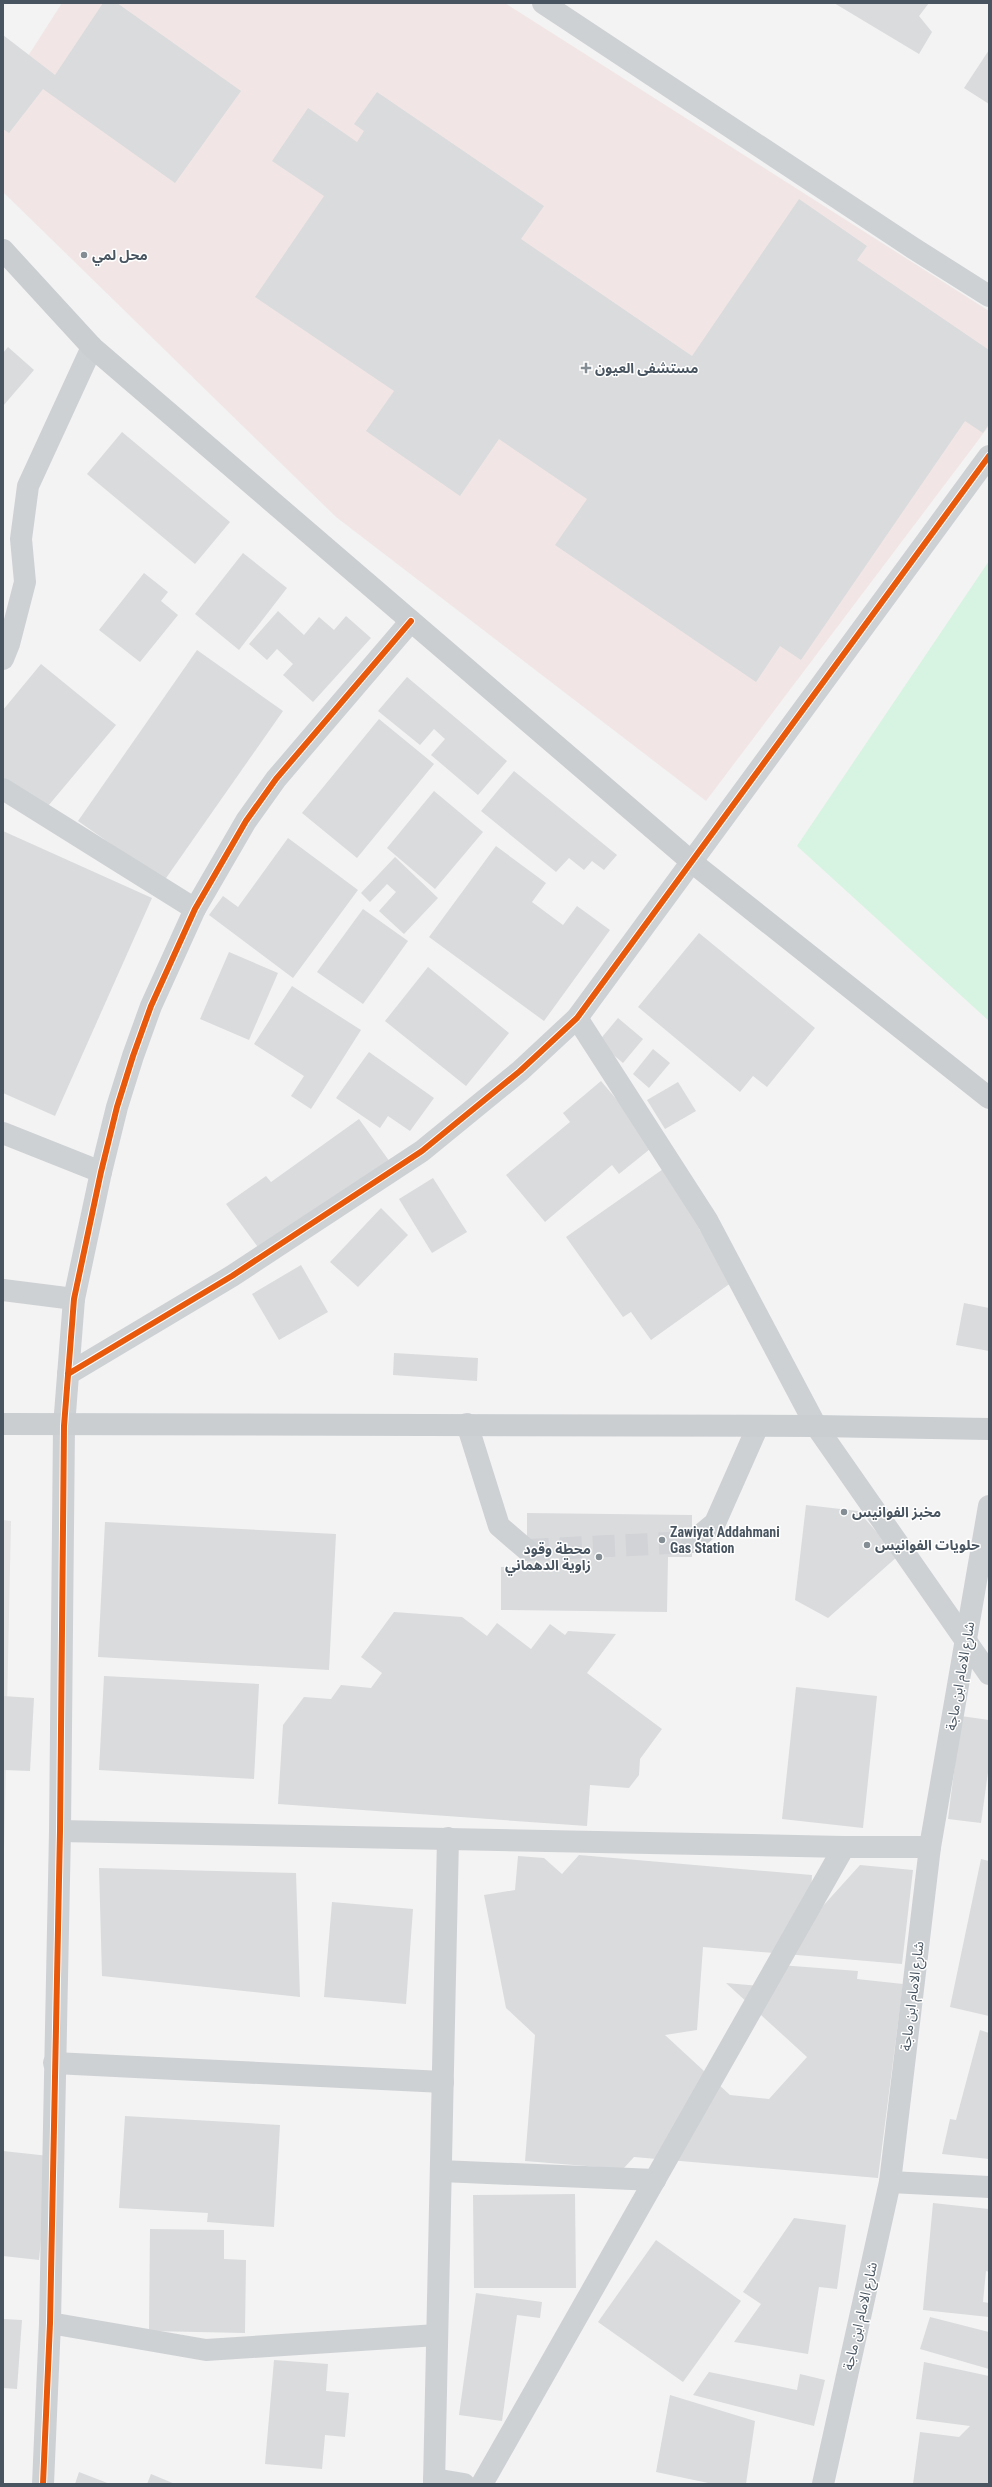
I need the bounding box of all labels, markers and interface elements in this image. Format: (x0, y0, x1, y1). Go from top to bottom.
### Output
place label: محل لمي (92, 247, 148, 266)
marker: محل لمي (79, 250, 89, 260)
place label: مستشفى العيون (595, 360, 698, 376)
marker: مستشفى العيون (580, 362, 592, 374)
place label: مخبز الفوانيس (852, 1504, 941, 1521)
marker: مخبز الفوانيس (839, 1507, 849, 1517)
place label: Zawiyat Addahmani Gas Station (670, 1524, 780, 1556)
marker: Zawiyat Addahmani Gas Station (657, 1535, 667, 1545)
place label: حلويات الفوانيس (875, 1537, 980, 1553)
marker: حلويات الفوانيس (862, 1540, 872, 1550)
place label: محطة وقود زاوية الدهماني (505, 1541, 591, 1576)
marker: محطة وقود زاوية الدهماني (594, 1552, 604, 1562)
street label: شارع الامام ابن ماجة (943, 1620, 980, 1732)
street label: شارع الامام ابن ماجة (897, 1940, 930, 2052)
street label: شارع الامام ابن ماجة (840, 2260, 883, 2372)

